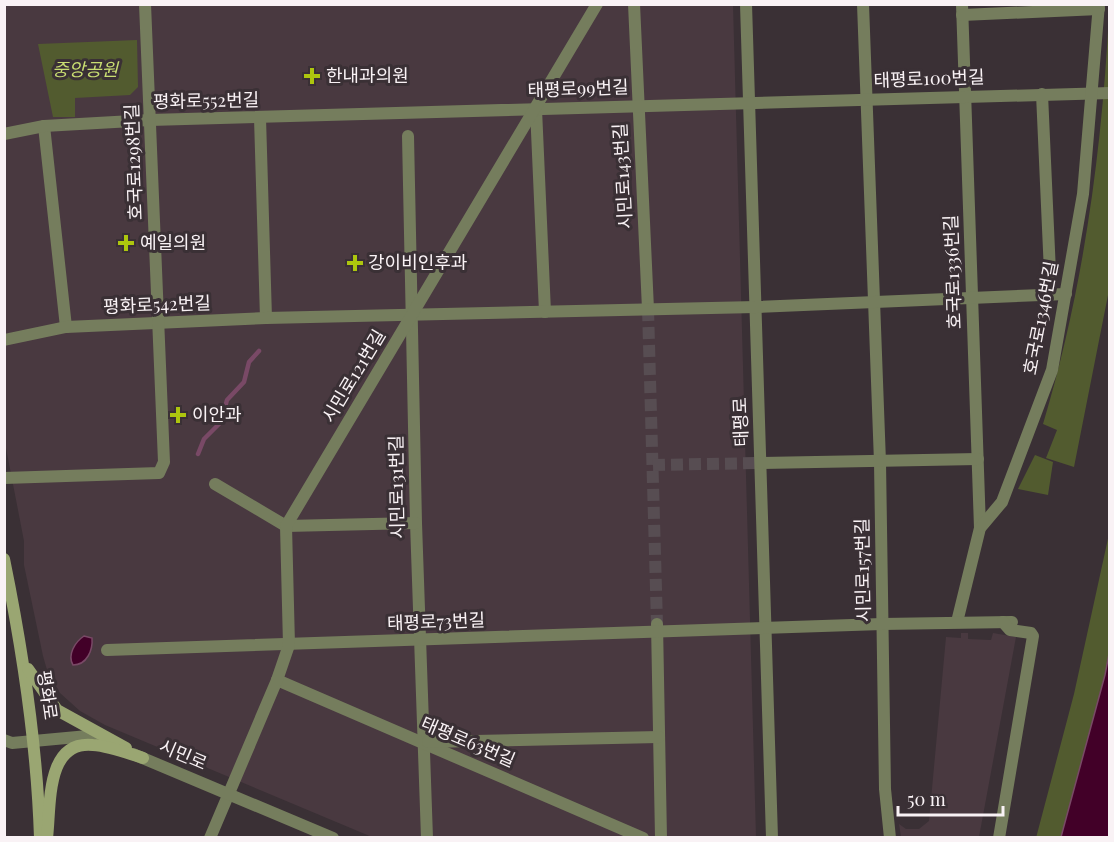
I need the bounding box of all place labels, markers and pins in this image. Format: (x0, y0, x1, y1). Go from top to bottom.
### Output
place label: 한내과의원 (326, 63, 409, 87)
marker: 한내과의원 (303, 67, 321, 85)
place label: 예일의원 (140, 230, 206, 254)
marker: 예일의원 (117, 234, 135, 252)
place label: 강이비인후과 (368, 250, 468, 274)
marker: 강이비인후과 (346, 254, 364, 272)
place label: 이안과 (192, 402, 242, 426)
marker: 이안과 (169, 406, 187, 424)

